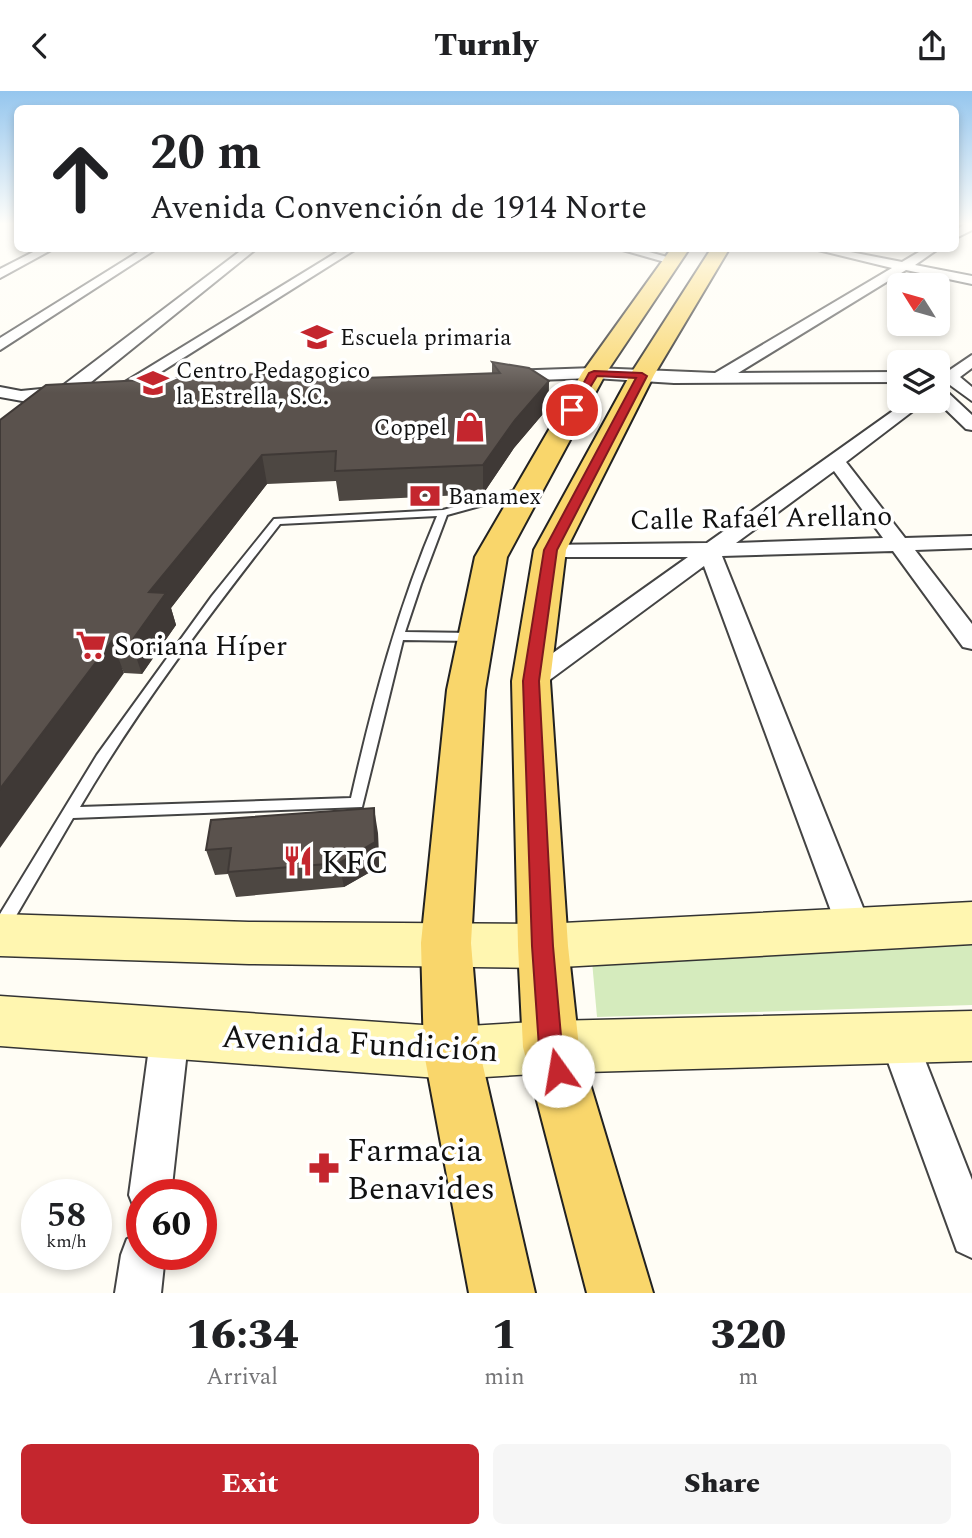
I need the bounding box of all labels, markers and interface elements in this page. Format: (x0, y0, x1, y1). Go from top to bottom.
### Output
text: Turnly (434, 21, 538, 70)
icon: back (21, 27, 59, 65)
icon: share (913, 27, 951, 65)
text: 20 m (150, 116, 261, 191)
icon: ahead (35, 133, 126, 224)
text: Avenida Convención de 1914 Norte (150, 184, 647, 233)
north arrow (887, 273, 950, 336)
map controls (887, 273, 950, 413)
school or university icon: Escuela primaria (300, 320, 334, 354)
place label: Escuela primaria (340, 321, 512, 356)
button: layers (887, 350, 950, 413)
place label: Centro Pedagogico la Estrella, S.C. (176, 354, 370, 415)
school or university icon: Centro Pedagogico la Estrella, S.C. (136, 366, 170, 400)
pin (542, 380, 602, 440)
icon: arrive (553, 391, 591, 429)
shop icon: Coppel (453, 410, 487, 444)
place label: Coppel (374, 411, 447, 446)
bank icon: Banamex (408, 479, 442, 513)
place label: Banamex (448, 480, 541, 515)
street label: Calle Rafaél Arellano (629, 495, 893, 542)
place label: Soriana Híper (114, 625, 287, 668)
supermarket icon: Soriana Híper (74, 628, 108, 662)
place label: KFC (321, 838, 389, 888)
restaurant icon: KFC (281, 844, 315, 878)
street label: Avenida Fundición (220, 1012, 500, 1076)
position arrow (521, 1034, 595, 1108)
place label: Farmacia Benavides (347, 1126, 495, 1214)
pharmacy icon: Farmacia Benavides (307, 1151, 341, 1185)
speed limit sign: 60 (126, 1179, 217, 1270)
text: 58 (47, 1189, 86, 1242)
text: km/h (46, 1228, 87, 1255)
text: 16:34 (186, 1304, 298, 1367)
text: 1 (492, 1304, 517, 1367)
text: 320 (710, 1304, 786, 1367)
text: Arrival (206, 1360, 278, 1395)
text: min (484, 1360, 525, 1395)
text: m (738, 1360, 758, 1395)
button: Exit (21, 1444, 479, 1524)
button: Share (493, 1444, 951, 1524)

